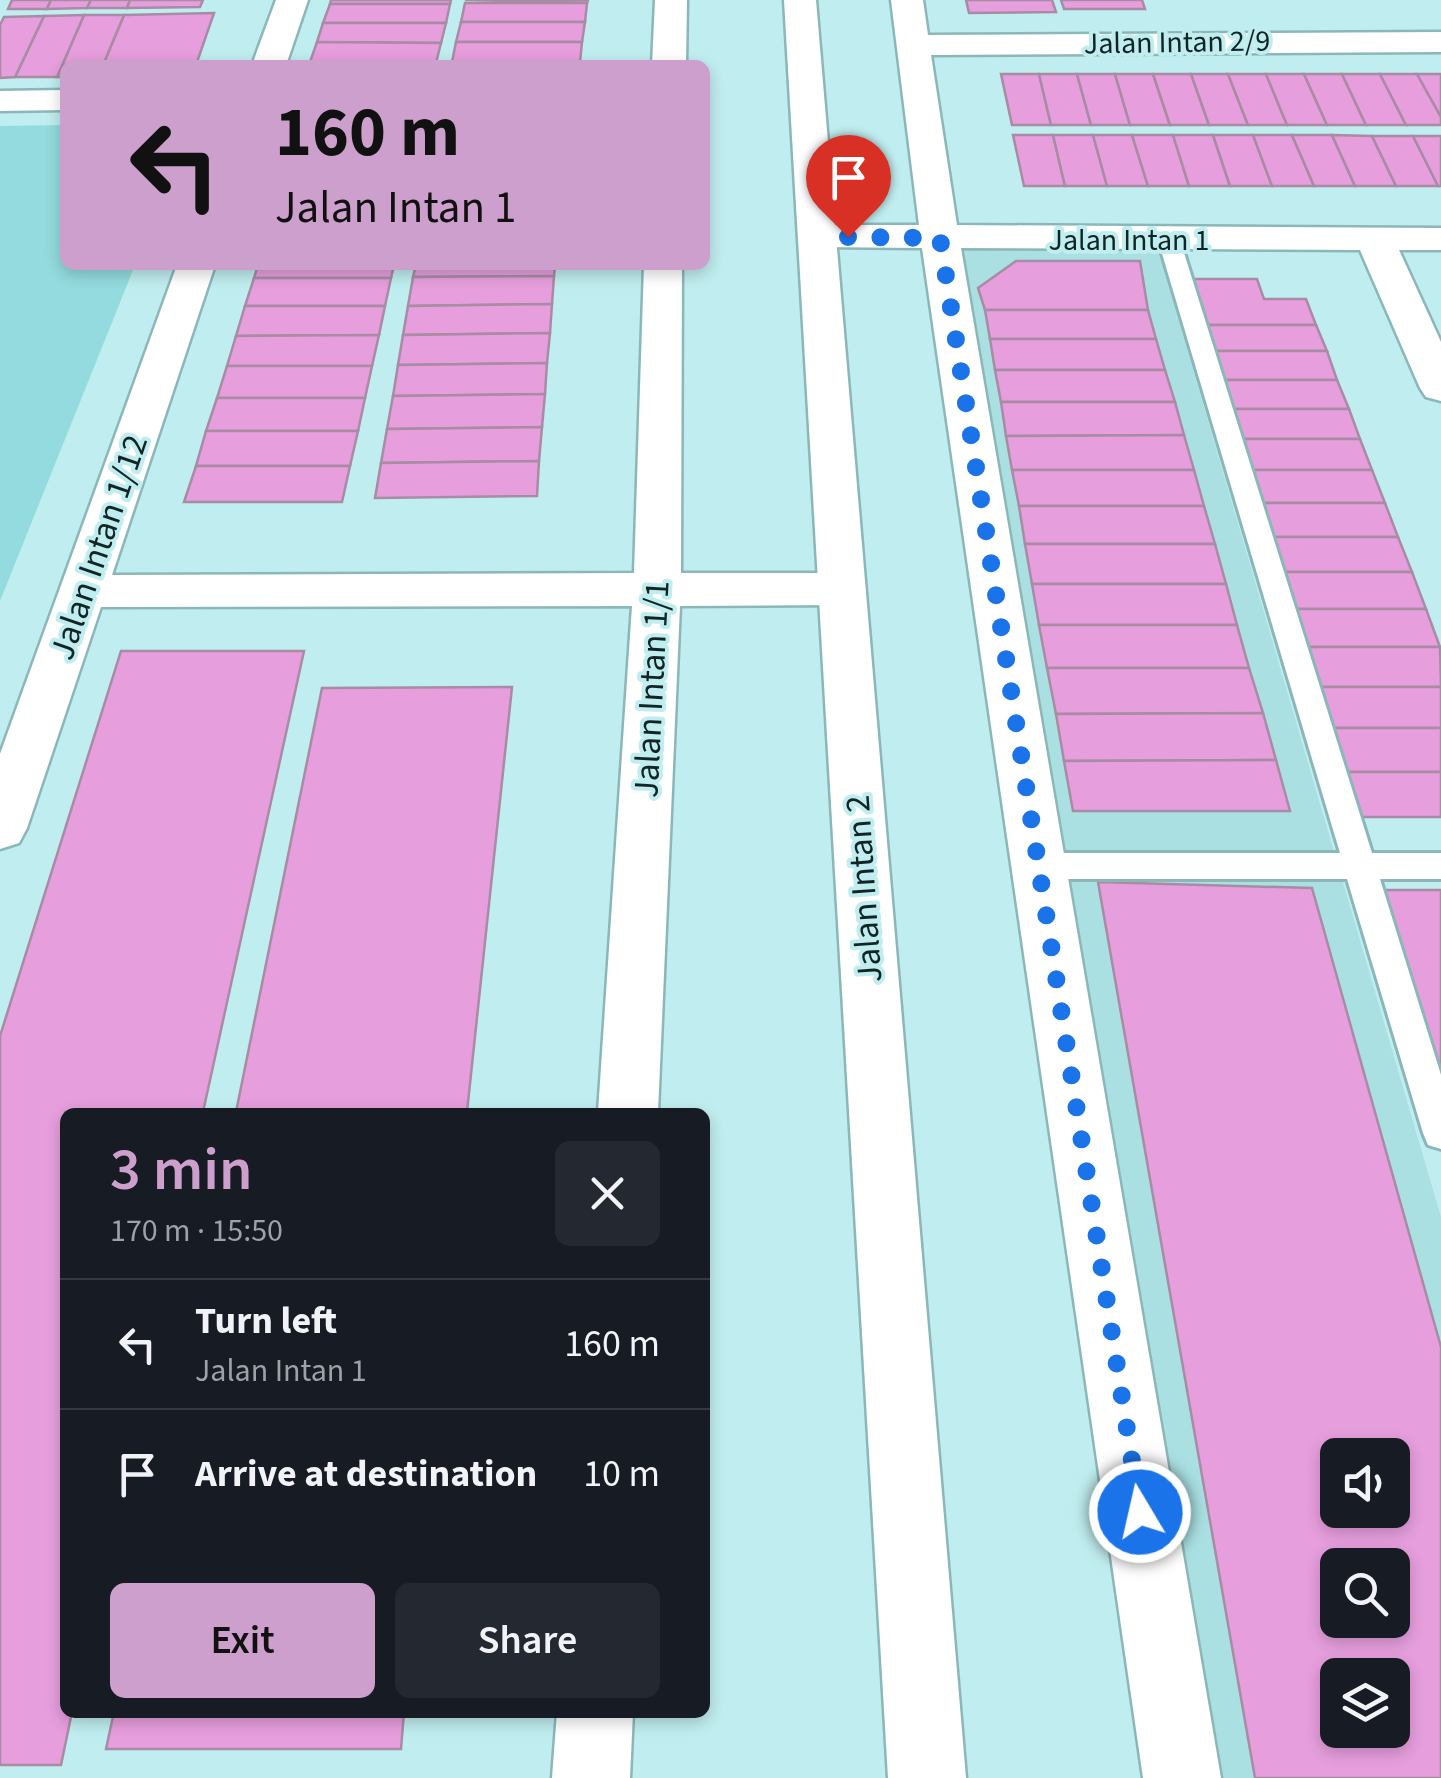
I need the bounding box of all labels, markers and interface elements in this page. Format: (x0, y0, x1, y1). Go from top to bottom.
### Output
street label: Jalan Intan 2/9 (1083, 19, 1271, 66)
text: 160 m (275, 83, 460, 183)
icon: left (110, 100, 240, 230)
pin (806, 135, 891, 238)
icon: arrive (821, 150, 876, 205)
text: Jalan Intan 1 (275, 176, 516, 240)
street label: Jalan Intan 1 (1049, 219, 1209, 262)
street label: Jalan Intan 1/12 (37, 428, 161, 666)
street label: Jalan Intan 1/1 (621, 579, 683, 799)
street label: Jalan Intan 2 (833, 794, 895, 984)
text: 3 min (110, 1128, 253, 1213)
button: close (555, 1141, 660, 1246)
text: 170 m · 15:50 (110, 1208, 283, 1254)
text: Turn left (195, 1294, 337, 1348)
icon: left (110, 1317, 165, 1372)
text: 160 m (564, 1317, 660, 1371)
text: Jalan Intan 1 (195, 1348, 367, 1394)
map controls (1320, 1438, 1410, 1748)
button: sound (1320, 1438, 1410, 1528)
icon: arrive (110, 1447, 165, 1502)
text: Arrive at destination (195, 1447, 537, 1501)
text: 10 m (583, 1447, 660, 1501)
position arrow (1088, 1460, 1192, 1564)
button: search (1320, 1548, 1410, 1638)
button: Exit (110, 1583, 375, 1698)
button: Share (395, 1583, 660, 1698)
button: layers (1320, 1658, 1410, 1748)

